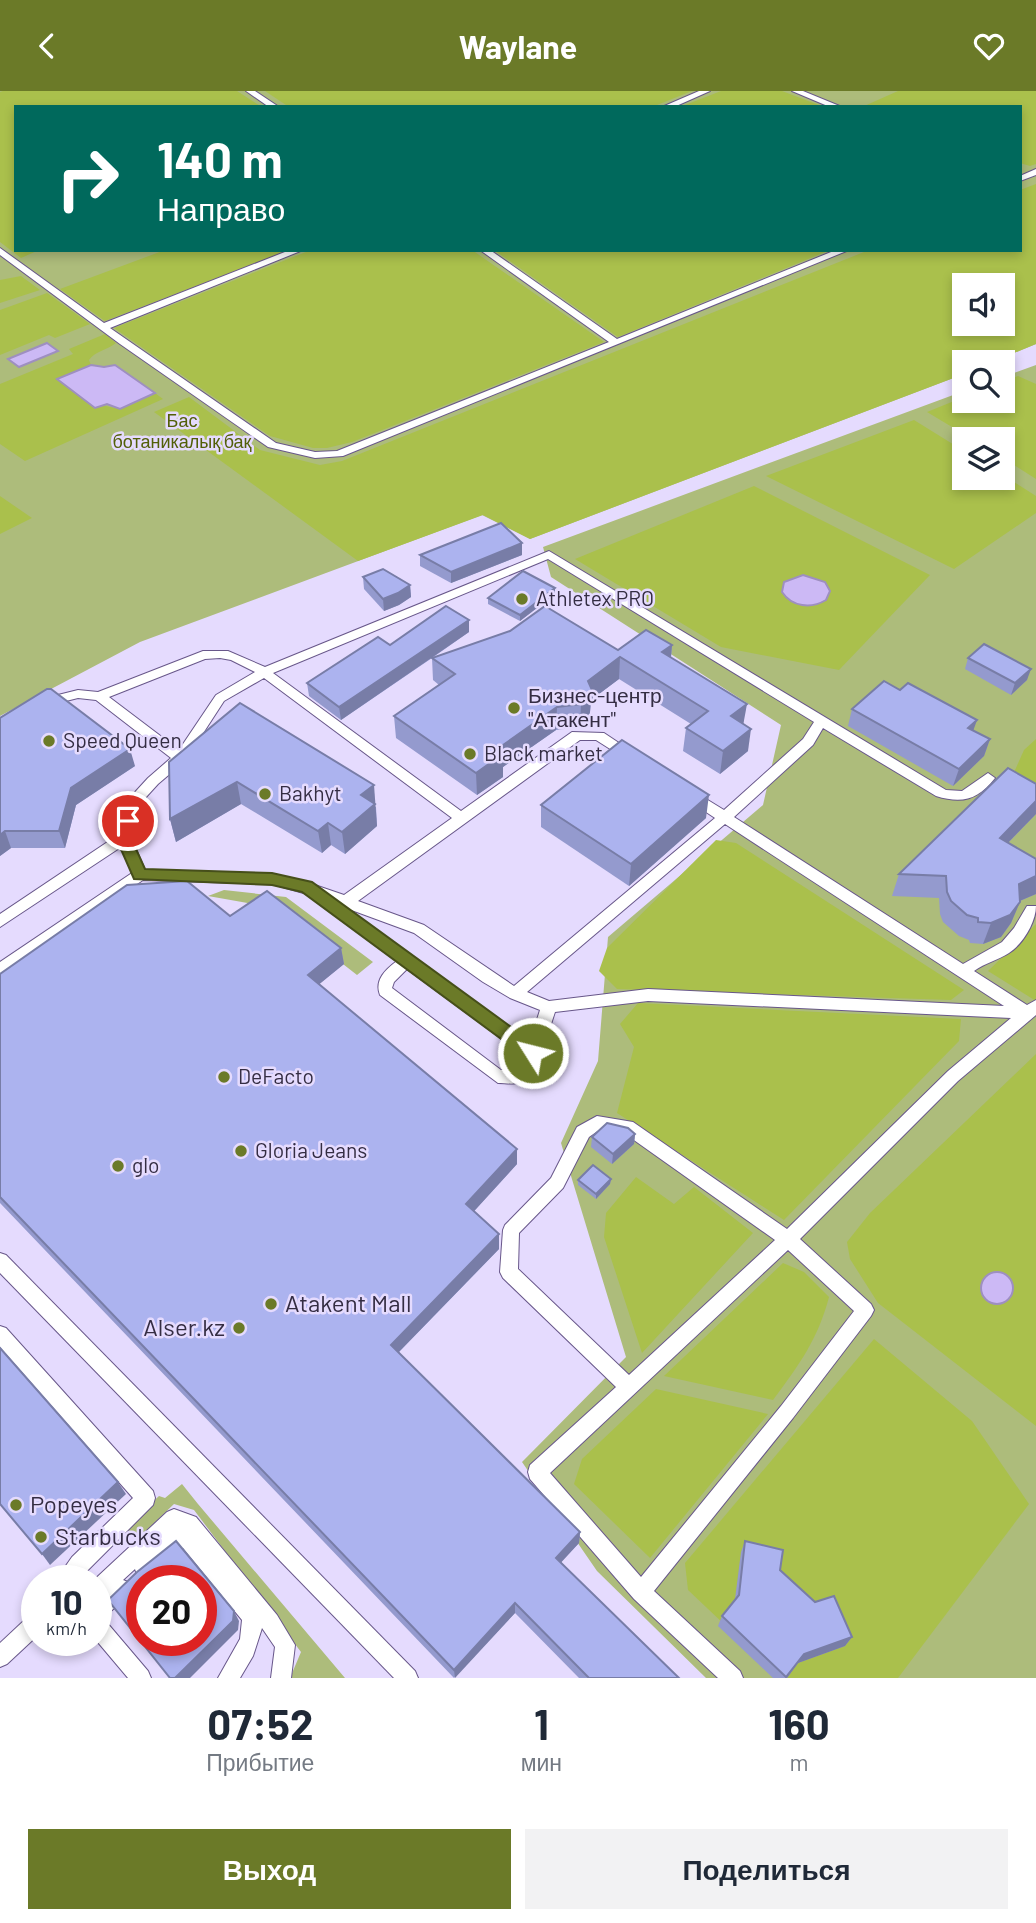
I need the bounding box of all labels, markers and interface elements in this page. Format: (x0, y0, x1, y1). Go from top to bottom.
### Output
icon: back (28, 27, 66, 65)
text: Waylane (459, 27, 577, 65)
icon: heart (970, 27, 1008, 65)
text: 140 m (157, 129, 283, 188)
icon: right (42, 133, 133, 224)
text: Направо (157, 189, 285, 227)
map controls (952, 273, 1015, 490)
button: sound (952, 273, 1015, 336)
button: search (952, 350, 1015, 413)
park label: Бас ботаникалық бақ (113, 409, 252, 452)
button: layers (952, 427, 1015, 490)
place label: Athletex PRO (536, 585, 654, 610)
marker: Athletex PRO (514, 591, 530, 607)
place label: Бизнес-центр "Атакент" (528, 682, 662, 731)
marker: Бизнес-центр "Атакент" (506, 700, 522, 716)
place label: Speed Queen (63, 727, 182, 752)
marker: Speed Queen (41, 733, 57, 749)
place label: Black market (484, 740, 603, 765)
marker: Black market (462, 746, 478, 762)
place label: Bakhyt (279, 780, 342, 805)
marker: Bakhyt (257, 786, 273, 802)
pin (98, 791, 158, 851)
icon: arrive (109, 802, 147, 840)
position arrow (496, 1016, 570, 1090)
place label: DeFacto (238, 1063, 314, 1088)
marker: DeFacto (216, 1069, 232, 1085)
place label: Gloria Jeans (255, 1137, 367, 1162)
marker: Gloria Jeans (233, 1143, 249, 1159)
place label: glo (132, 1152, 160, 1177)
marker: glo (110, 1158, 126, 1174)
place label: Atakent Mall (285, 1288, 412, 1317)
marker: Atakent Mall (263, 1296, 279, 1312)
place label: Alser.kz (143, 1312, 225, 1341)
marker: Alser.kz (231, 1320, 247, 1336)
place label: Popeyes (30, 1489, 117, 1518)
marker: Popeyes (8, 1497, 24, 1513)
place label: Starbucks (55, 1521, 161, 1550)
marker: Starbucks (33, 1529, 49, 1545)
speed limit sign: 20 (126, 1565, 217, 1656)
text: 10 (50, 1580, 83, 1622)
text: km/h (46, 1617, 87, 1639)
text: 07:52 (207, 1698, 313, 1748)
text: 1 (534, 1698, 549, 1748)
text: 160 (768, 1698, 830, 1748)
text: Прибытие (206, 1748, 314, 1776)
text: мин (521, 1748, 562, 1776)
text: m (790, 1748, 809, 1776)
button: Выход (28, 1829, 511, 1909)
button: Поделиться (525, 1829, 1008, 1909)

